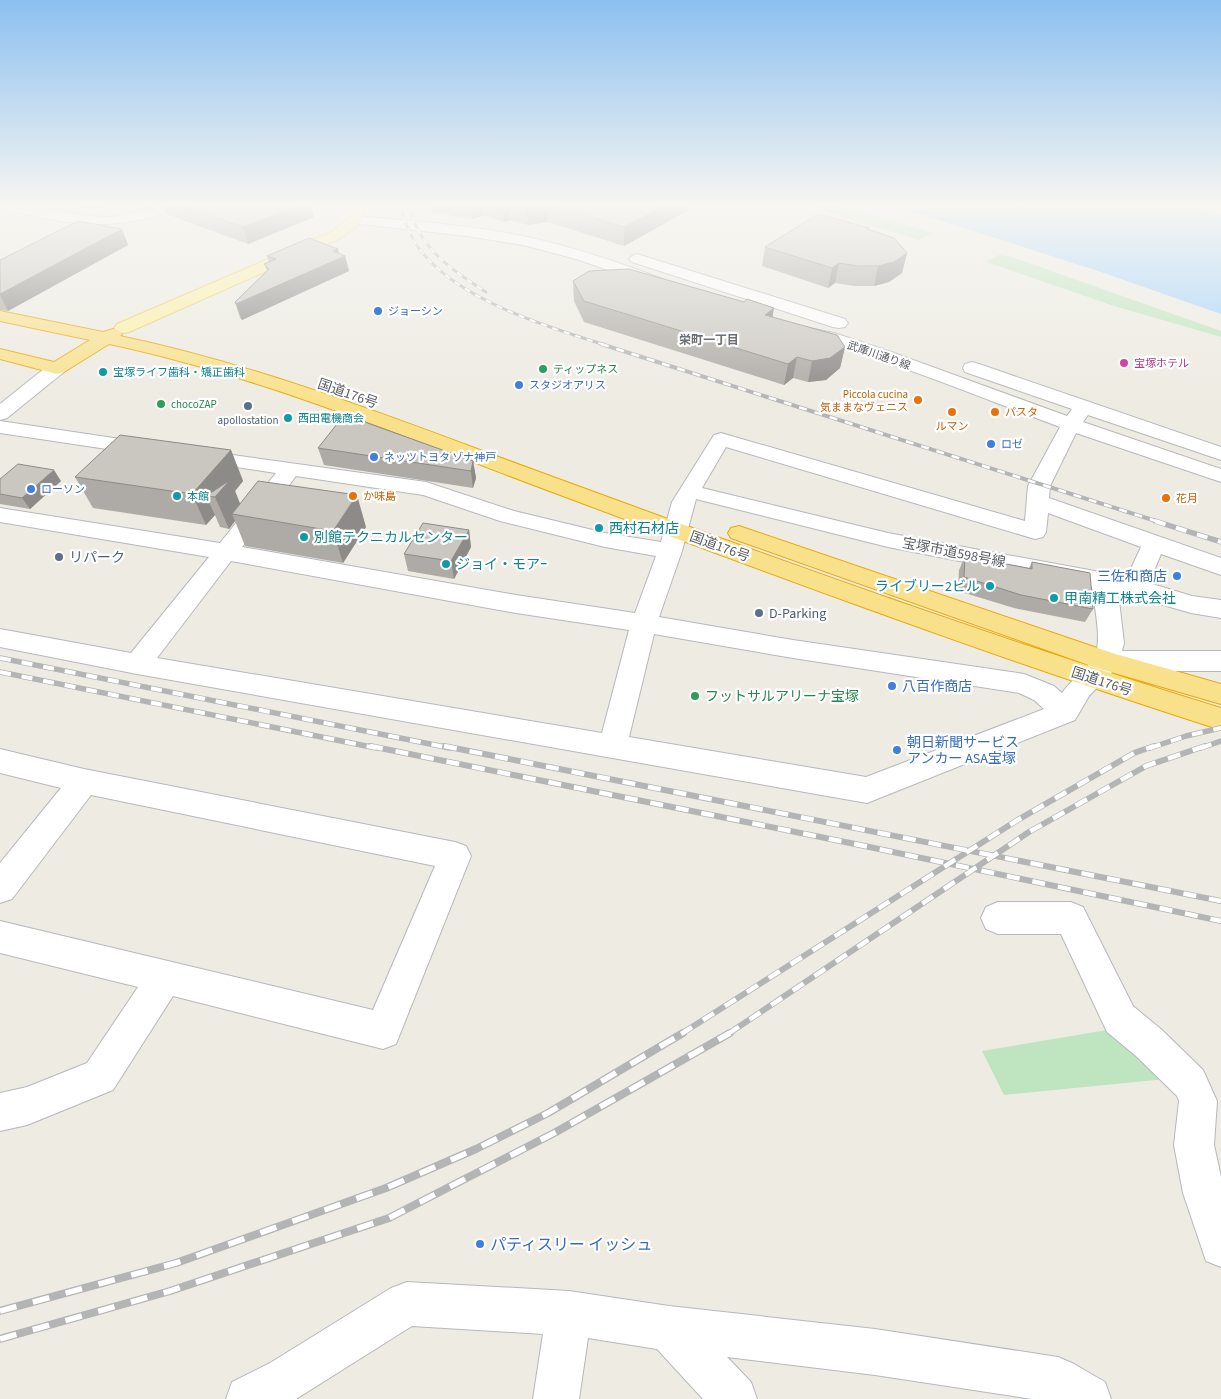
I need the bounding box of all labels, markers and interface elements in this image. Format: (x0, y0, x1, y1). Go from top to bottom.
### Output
place label: ジョーシン (388, 304, 443, 319)
marker: ジョーシン (372, 305, 384, 317)
district label: 栄町一丁目 (679, 332, 739, 349)
street label: 武庫川通り線 (845, 338, 912, 373)
place label: 宝塚ホテル (1134, 356, 1189, 371)
marker: 宝塚ホテル (1118, 357, 1130, 369)
place label: ティップネス (553, 362, 618, 377)
marker: ティップネス (537, 363, 549, 375)
place label: 宝塚ライフ歯科・矯正歯科 (113, 365, 245, 380)
marker: 宝塚ライフ歯科・矯正歯科 (97, 366, 109, 378)
street label: 国道176号 (315, 374, 381, 414)
place label: スタジオアリス (529, 378, 606, 393)
marker: スタジオアリス (513, 379, 525, 391)
place label: Piccola cucina 気ままなヴェニス (820, 387, 908, 415)
marker: Piccola cucina 気ままなヴェニス (912, 394, 924, 406)
place label: chocoZAP (171, 397, 217, 412)
marker: chocoZAP (155, 398, 167, 410)
marker: apollostation (242, 400, 254, 412)
place label: パスタ (1005, 405, 1038, 420)
marker: ルマン (946, 406, 958, 418)
marker: パスタ (989, 406, 1001, 418)
place label: 西田電機商会 (298, 411, 364, 426)
marker: 西田電機商会 (282, 412, 294, 424)
place label: apollostation (218, 413, 278, 428)
place label: ルマン (936, 419, 969, 434)
place label: ロゼ (1001, 437, 1023, 452)
marker: ロゼ (985, 438, 997, 450)
place label: ネッツトヨタ ゾナ神戸 (384, 450, 496, 465)
marker: ネッツトヨタ ゾナ神戸 (368, 451, 380, 463)
place label: ローソン (41, 482, 85, 497)
marker: ローソン (25, 483, 37, 495)
place label: 本館 (187, 489, 209, 504)
place label: か味島 (363, 489, 396, 504)
marker: 本館 (171, 490, 183, 502)
marker: か味島 (347, 490, 359, 502)
place label: 花月 (1176, 491, 1198, 506)
marker: 花月 (1160, 492, 1172, 504)
place label: 西村石材店 (609, 519, 679, 539)
marker: 西村石材店 (593, 522, 605, 534)
street label: 国道176号 (687, 527, 753, 567)
place label: 別館テクニカルセンター (314, 528, 468, 548)
marker: 別館テクニカルセンター (298, 531, 310, 543)
street label: 宝塚市道598号線 (900, 533, 1007, 573)
place label: リパーク (69, 548, 125, 568)
marker: リパーク (53, 551, 65, 563)
place label: ジョイ・モアｰ (456, 555, 547, 575)
marker: ジョイ・モアｰ (440, 558, 452, 570)
place label: 三佐和商店 (1097, 567, 1167, 587)
marker: 三佐和商店 (1171, 570, 1183, 582)
place label: ライブリー2ビル (875, 577, 980, 597)
marker: ライブリー2ビル (984, 580, 996, 592)
place label: 甲南精工株式会社 (1064, 589, 1176, 609)
marker: 甲南精工株式会社 (1048, 592, 1060, 604)
place label: D-Parking (769, 604, 826, 624)
marker: D-Parking (753, 607, 765, 619)
street label: 国道176号 (1069, 663, 1135, 701)
place label: 八百作商店 (902, 677, 972, 697)
marker: 八百作商店 (886, 680, 898, 692)
place label: フットサルアリーナ宝塚 (705, 687, 859, 707)
marker: フットサルアリーナ宝塚 (689, 690, 701, 702)
place label: 朝日新聞サービス アンカー ASA宝塚 (907, 733, 1019, 769)
marker: 朝日新聞サービス アンカー ASA宝塚 (891, 744, 903, 756)
place label: パティスリー イッシュ (490, 1234, 652, 1256)
marker: パティスリー イッシュ (474, 1238, 486, 1250)

